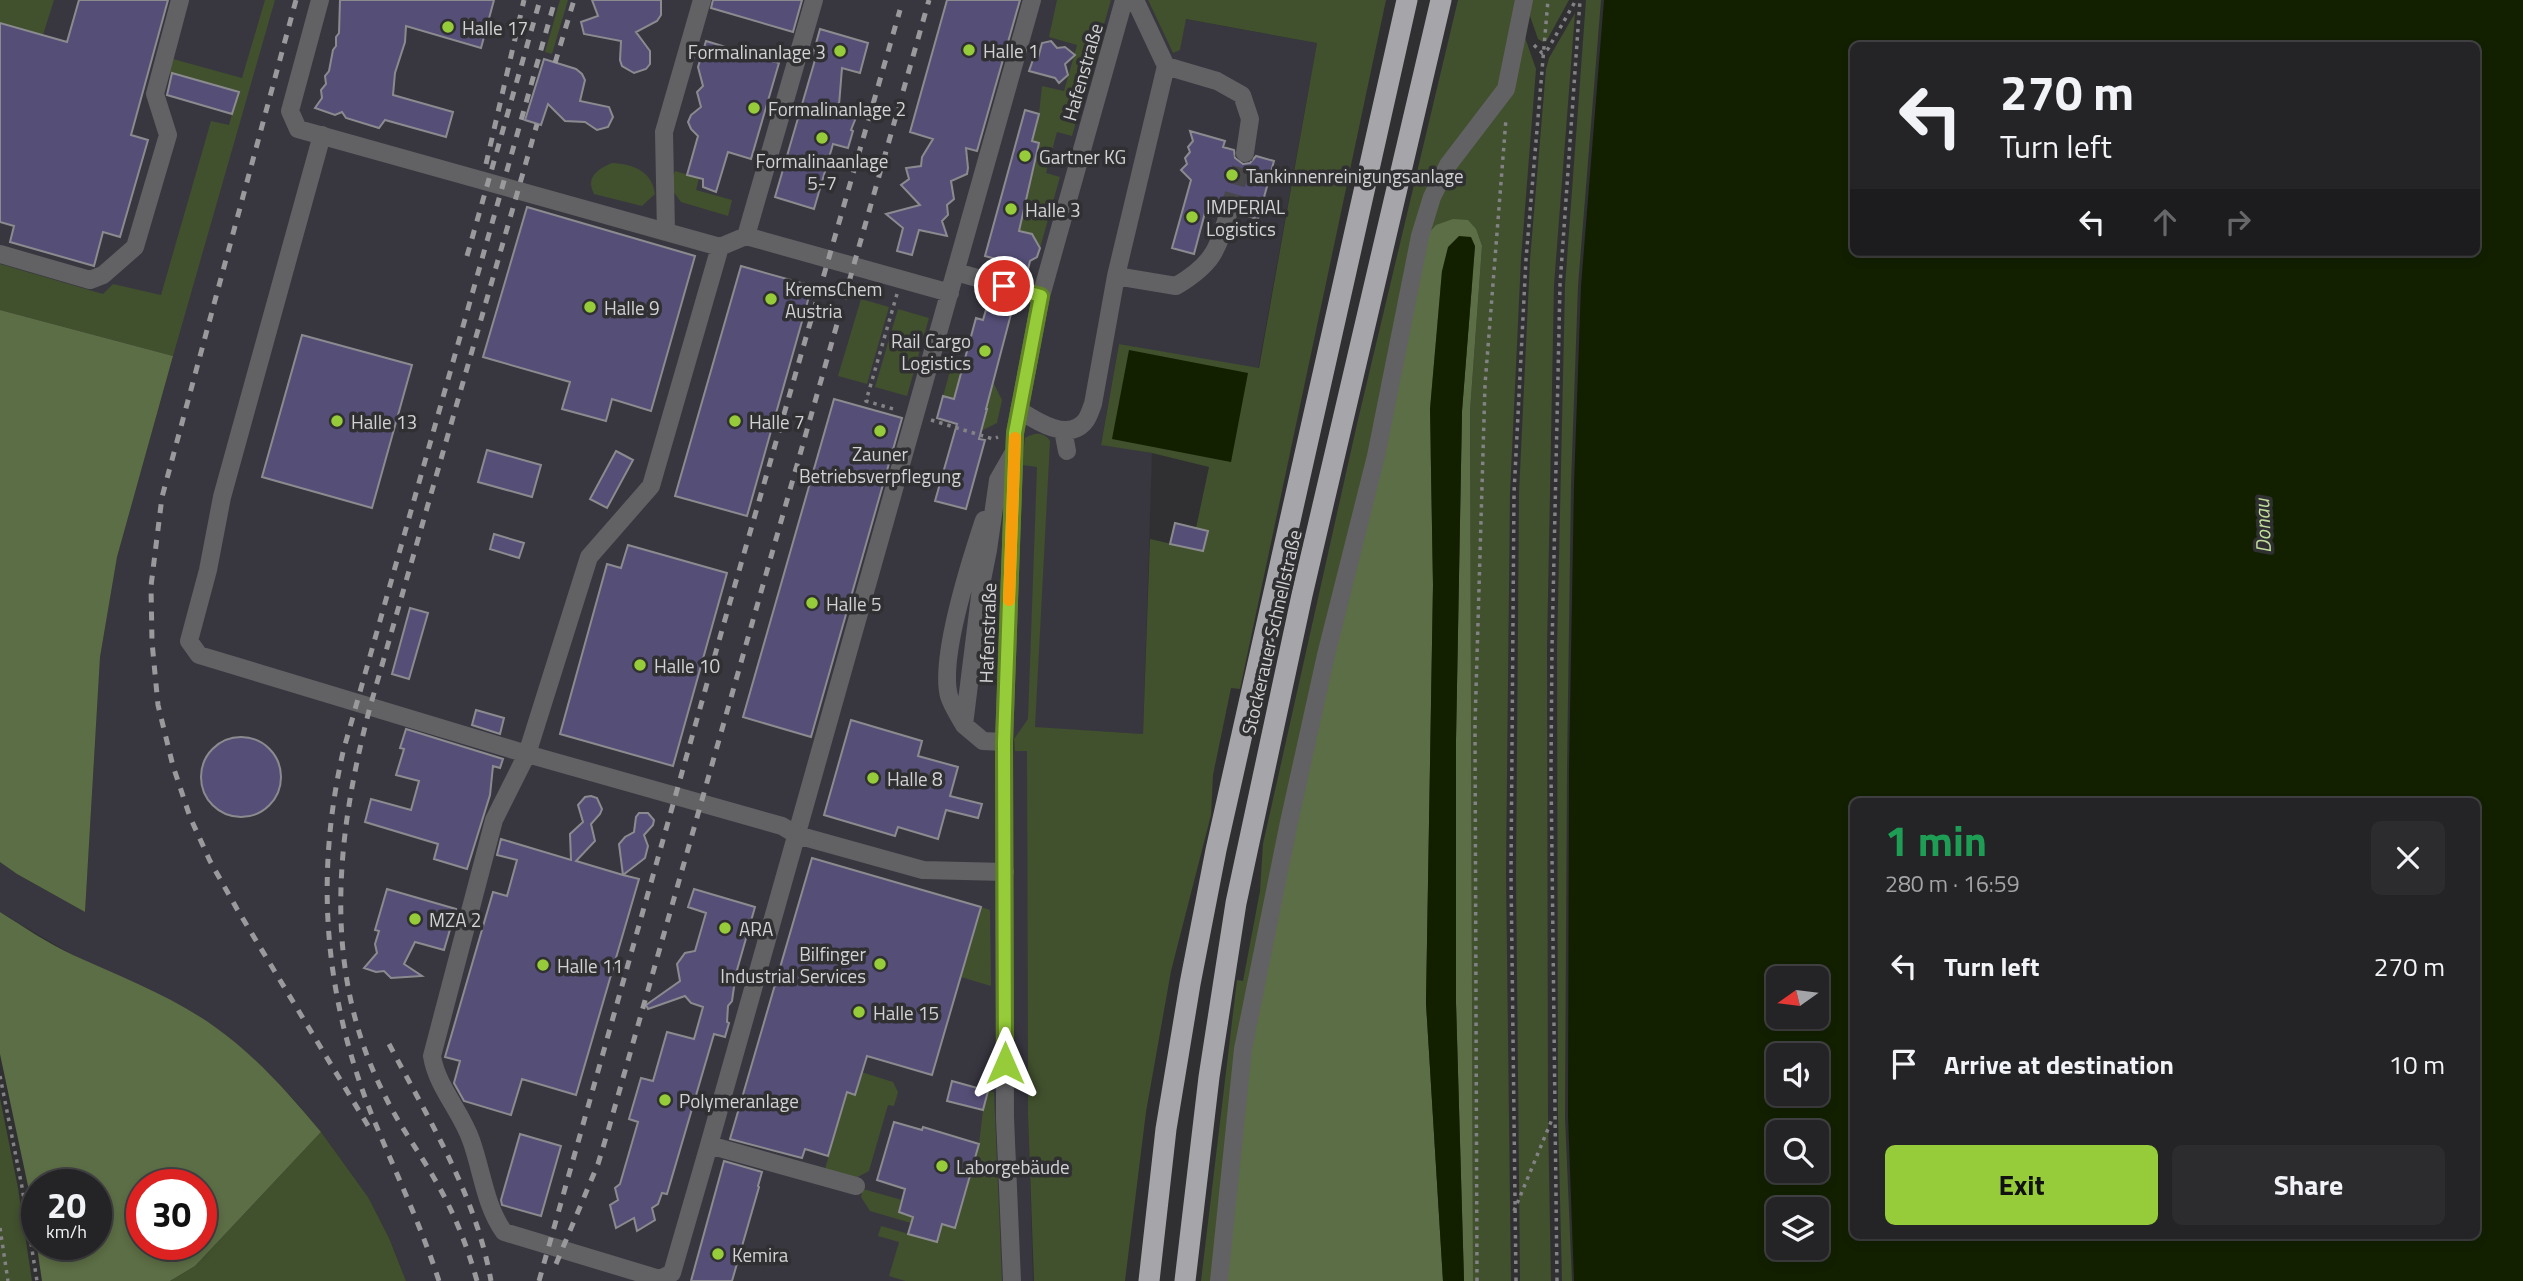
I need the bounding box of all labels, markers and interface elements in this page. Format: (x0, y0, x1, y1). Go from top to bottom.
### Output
place label: Halle 17 (462, 13, 528, 42)
marker: Halle 17 (440, 19, 456, 35)
street label: Hafenstraße (1054, 20, 1110, 124)
place label: Halle 1 (983, 36, 1039, 65)
place label: Formalinanlage 3 (688, 37, 826, 66)
marker: Halle 1 (961, 42, 977, 58)
marker: Formalinanlage 3 (832, 43, 848, 59)
text: 270 m (2000, 54, 2134, 129)
icon: left (1885, 70, 1976, 161)
place label: Formalinanlage 2 (768, 94, 906, 123)
marker: Formalinanlage 2 (746, 100, 762, 116)
text: Turn left (2000, 122, 2112, 170)
marker: Formalinaanlage 5-7 (814, 130, 830, 146)
place label: Gartner KG (1039, 142, 1126, 171)
place label: Formalinaanlage 5-7 (756, 146, 888, 197)
marker: Gartner KG (1017, 148, 1033, 164)
place label: Tankinnenreinigungsanlage (1246, 161, 1464, 190)
marker: Tankinnenreinigungsanlage (1224, 167, 1240, 183)
place label: IMPERIAL Logistics (1206, 192, 1285, 243)
place label: Halle 3 (1025, 195, 1081, 224)
marker: Halle 3 (1003, 201, 1019, 217)
icon: left (2073, 203, 2111, 241)
icon: ahead (2146, 203, 2184, 241)
icon: right (2219, 203, 2257, 241)
marker: IMPERIAL Logistics (1184, 209, 1200, 225)
pin (974, 256, 1034, 316)
icon: arrive (985, 267, 1023, 305)
place label: KremsChem Austria (785, 274, 882, 325)
marker: KremsChem Austria (763, 291, 779, 307)
place label: Halle 9 (604, 293, 660, 322)
marker: Halle 9 (582, 299, 598, 315)
place label: Rail Cargo Logistics (891, 326, 971, 377)
marker: Rail Cargo Logistics (977, 343, 993, 359)
place label: Halle 13 (351, 407, 417, 436)
place label: Halle 7 (749, 407, 805, 436)
marker: Halle 13 (329, 413, 345, 429)
marker: Halle 7 (727, 413, 743, 429)
marker: Zauner Betriebsverpflegung (872, 423, 888, 439)
place label: Zauner Betriebsverpflegung (799, 439, 961, 490)
water label: Donau (2245, 497, 2279, 554)
street label: Stockerauer Schnellstraße (1233, 527, 1309, 737)
street label: Hafenstraße (971, 582, 1003, 684)
place label: Halle 5 (826, 589, 882, 618)
marker: Halle 5 (804, 595, 820, 611)
place label: Halle 10 (654, 651, 720, 680)
marker: Halle 10 (632, 657, 648, 673)
place label: Halle 8 (887, 764, 943, 793)
marker: Halle 8 (865, 770, 881, 786)
text: 1 min (1885, 808, 1987, 872)
button: close (2371, 821, 2445, 895)
text: 280 m · 16:59 (1885, 866, 2020, 901)
place label: MZA 2 (429, 905, 481, 934)
marker: MZA 2 (407, 911, 423, 927)
place label: ARA (739, 914, 773, 943)
marker: ARA (717, 920, 733, 936)
place label: Bilfinger Industrial Services (720, 939, 866, 990)
icon: left (1885, 947, 1923, 985)
text: Turn left (1944, 947, 2039, 986)
text: 270 m (2374, 947, 2445, 986)
place label: Halle 11 (557, 951, 623, 980)
marker: Bilfinger Industrial Services (872, 956, 888, 972)
marker: Halle 11 (535, 957, 551, 973)
north arrow (1766, 966, 1829, 1029)
map controls (1766, 966, 1829, 1260)
place label: Halle 15 (873, 998, 939, 1027)
marker: Halle 15 (851, 1004, 867, 1020)
position arrow (968, 1026, 1042, 1100)
button: sound (1766, 1043, 1829, 1106)
icon: arrive (1885, 1045, 1923, 1083)
text: Arrive at destination (1944, 1045, 2174, 1084)
text: 10 m (2388, 1045, 2445, 1084)
place label: Polymeranlage (679, 1086, 799, 1115)
marker: Polymeranlage (657, 1092, 673, 1108)
button: search (1766, 1120, 1829, 1183)
button: Exit (1885, 1145, 2158, 1225)
button: Share (2172, 1145, 2445, 1225)
place label: Laborgebäude (956, 1152, 1070, 1181)
marker: Laborgebäude (934, 1158, 950, 1174)
speed limit sign: 30 (126, 1169, 217, 1260)
text: 20 (47, 1178, 86, 1232)
button: layers (1766, 1197, 1829, 1260)
text: km/h (46, 1218, 87, 1245)
place label: Kemira (732, 1240, 789, 1269)
marker: Kemira (710, 1246, 726, 1262)

